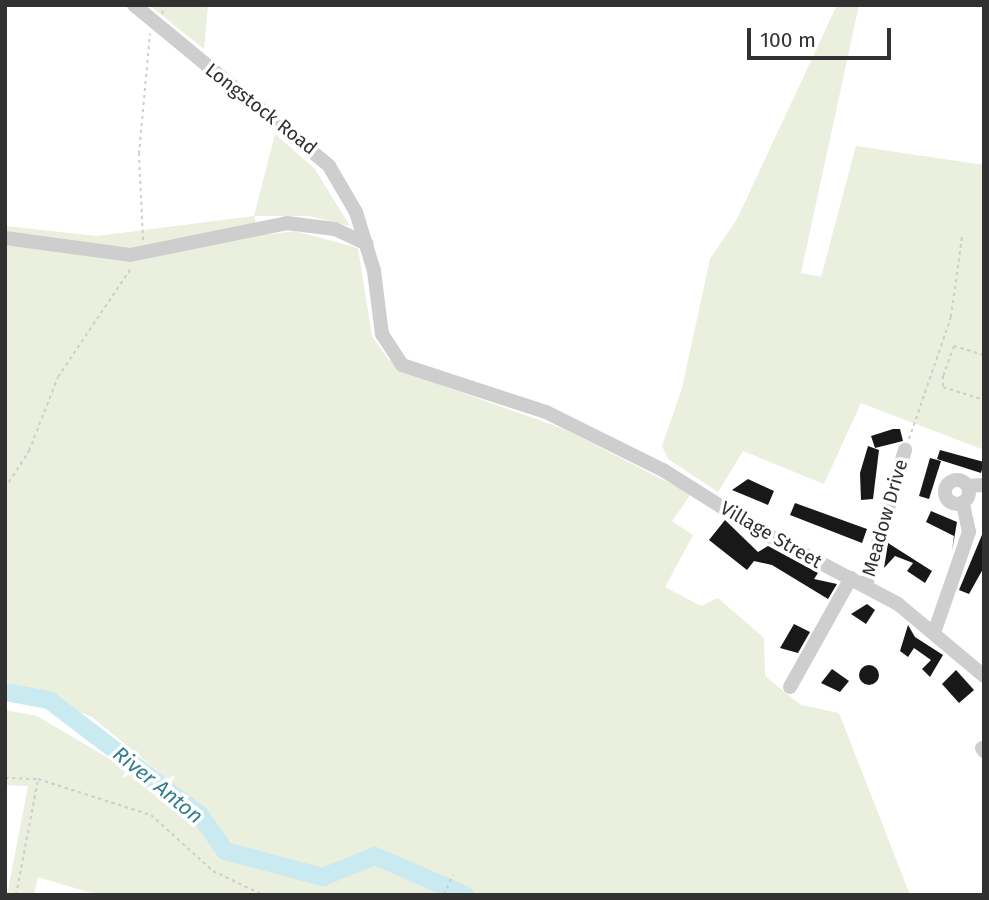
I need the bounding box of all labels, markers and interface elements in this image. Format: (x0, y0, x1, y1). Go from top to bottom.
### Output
scale bar (751, 14, 894, 58)
text: 100 m (760, 27, 816, 53)
street label: Longstock Road (201, 58, 321, 160)
street label: Meadow Drive (857, 457, 913, 579)
street label: Village Street (716, 497, 826, 573)
water label: River Anton (108, 741, 208, 829)

